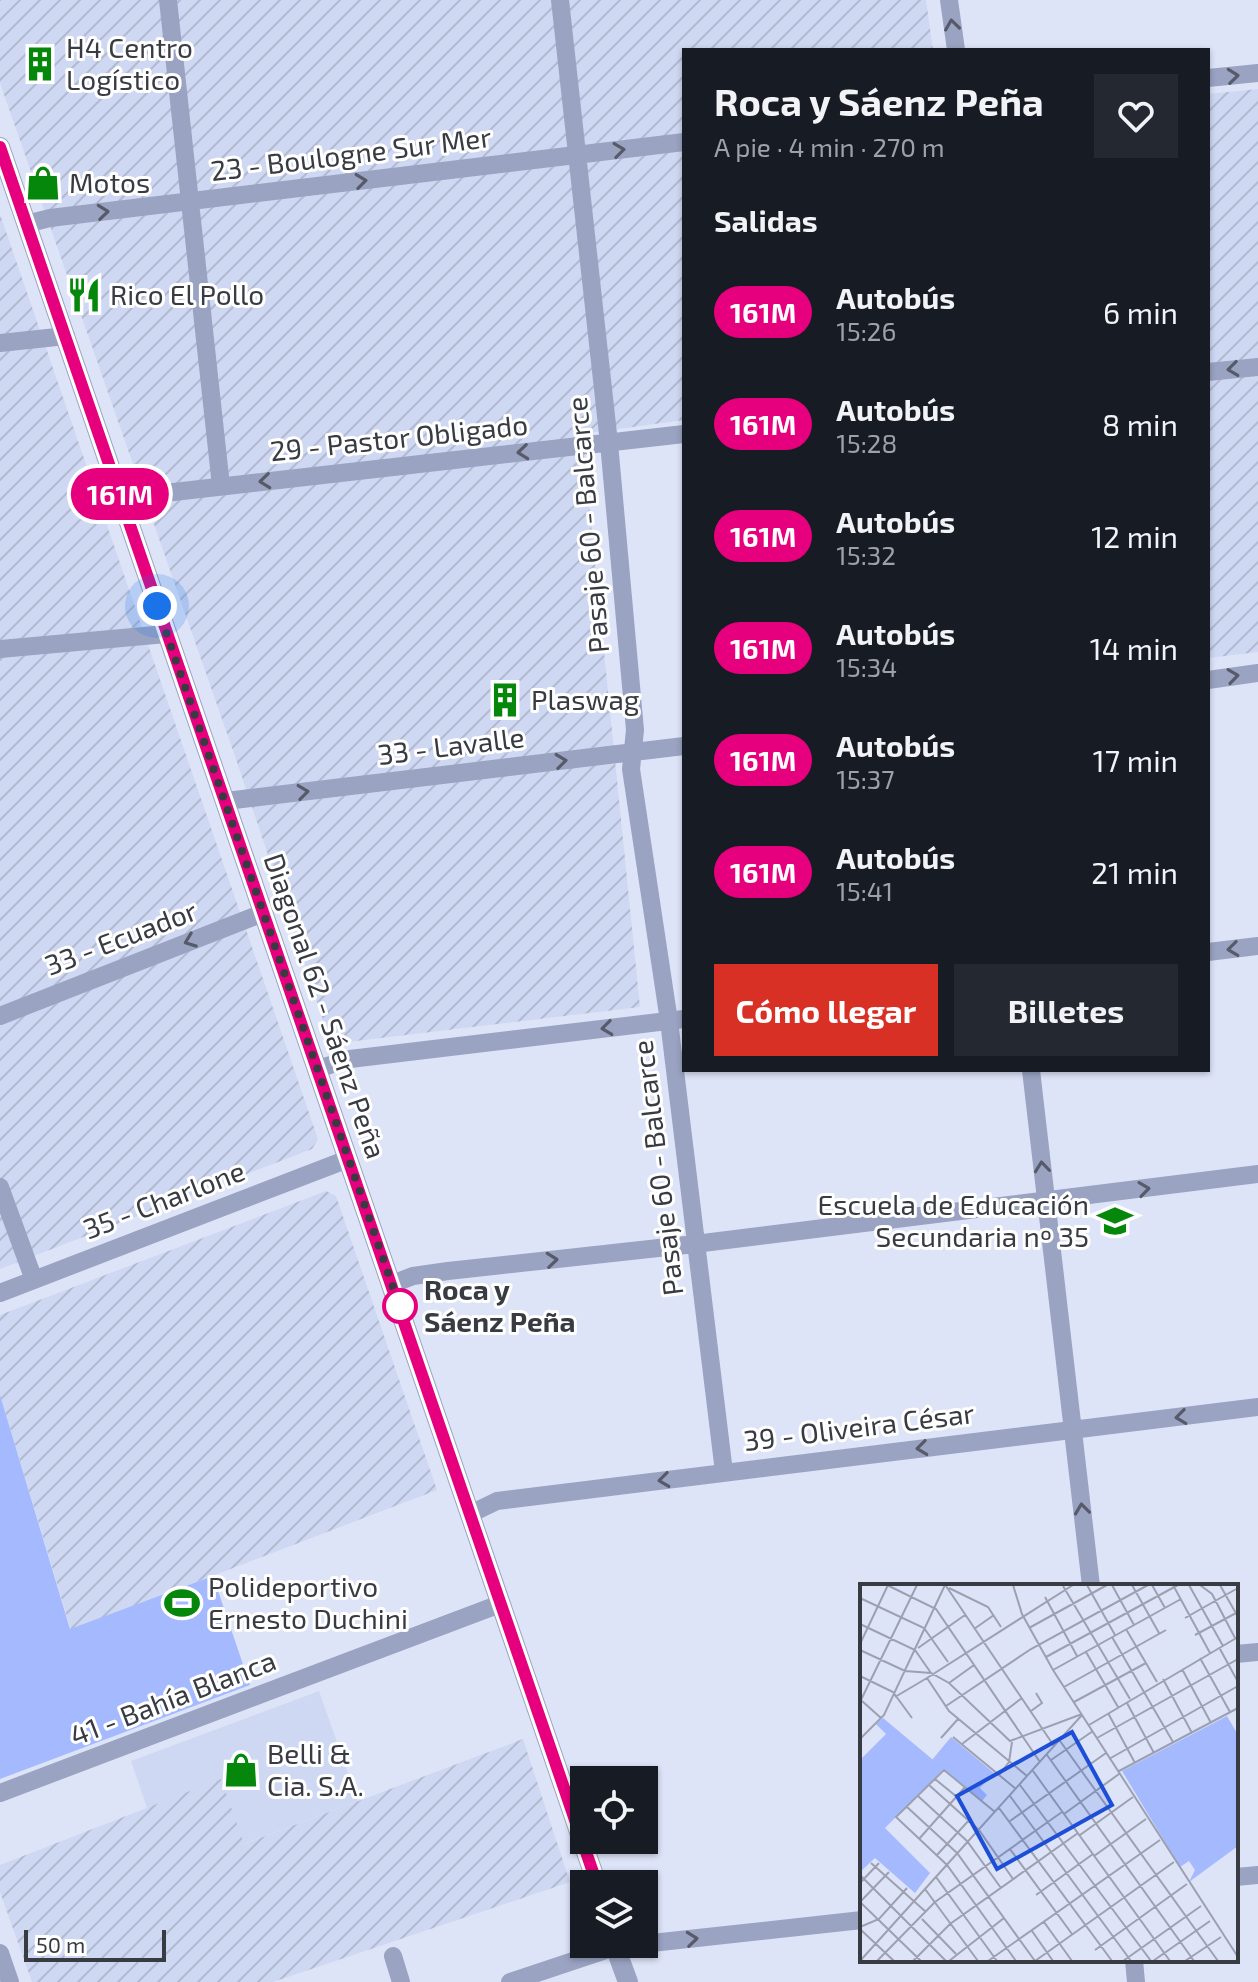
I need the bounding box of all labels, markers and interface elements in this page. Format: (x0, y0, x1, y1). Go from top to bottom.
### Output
one-way arrow (944, 18, 961, 32)
place label: H4 Centro Logístico (66, 30, 193, 96)
building icon: H4 Centro Logístico (21, 45, 59, 83)
one-way arrow (1227, 67, 1240, 84)
button: heart (1094, 74, 1178, 158)
text: Roca y Sáenz Peña (714, 78, 1044, 124)
street label: 23 - Boulogne Sur Mer (209, 119, 493, 187)
text: A pie · 4 min · 270 m (714, 131, 945, 162)
one-way arrow (613, 141, 626, 158)
shop icon: Motos (24, 164, 62, 202)
place label: Motos (69, 165, 150, 199)
one-way arrow (355, 173, 368, 190)
text: Salidas (714, 202, 818, 238)
one-way arrow (97, 203, 110, 220)
restaurant icon: Rico El Pollo (65, 276, 103, 314)
place label: Rico El Pollo (110, 277, 264, 311)
text: Autobús (836, 279, 955, 315)
text: 6 min (1103, 294, 1178, 330)
text: 161M (730, 295, 796, 329)
text: 15:26 (836, 315, 896, 346)
one-way arrow (1226, 361, 1239, 378)
text: Autobús (836, 391, 955, 427)
street label: Pasaje 60 - Balcarce (559, 396, 615, 655)
text: 8 min (1102, 406, 1178, 442)
street label: 29 - Pastor Obligado (268, 407, 529, 467)
text: 161M (730, 407, 796, 441)
text: 15:28 (836, 427, 897, 458)
one-way arrow (516, 444, 529, 461)
line badge: 161M (64, 468, 176, 520)
one-way arrow (258, 472, 271, 489)
text: 161M (87, 477, 153, 511)
text: Autobús (836, 503, 955, 539)
text: 12 min (1091, 518, 1178, 554)
text: 161M (730, 519, 796, 553)
text: 15:32 (836, 539, 896, 570)
your location (137, 586, 177, 626)
text: Autobús (836, 615, 955, 651)
text: 14 min (1090, 630, 1178, 666)
text: 161M (730, 631, 796, 665)
text: 15:34 (836, 651, 897, 682)
one-way arrow (1226, 668, 1240, 685)
building icon: Plaswag (486, 681, 524, 719)
place label: Plaswag (531, 682, 640, 716)
street label: 33 - Lavalle (376, 719, 526, 771)
text: Autobús (836, 727, 955, 763)
text: 17 min (1093, 742, 1178, 778)
text: 161M (730, 743, 796, 777)
one-way arrow (555, 752, 568, 769)
text: 15:37 (836, 763, 895, 794)
one-way arrow (296, 784, 310, 801)
text: Autobús (836, 839, 955, 875)
street label: Diagonal 62 - Sáenz Peña (258, 849, 394, 1163)
text: 21 min (1091, 854, 1178, 890)
text: 161M (730, 855, 796, 889)
text: 15:41 (836, 875, 893, 906)
street label: 33 - Ecuador (40, 893, 201, 982)
one-way arrow (184, 931, 198, 948)
one-way arrow (1226, 940, 1239, 957)
button: Cómo llegar (714, 964, 938, 1056)
button: Billetes (954, 964, 1178, 1056)
one-way arrow (600, 1019, 613, 1036)
street label: Pasaje 60 - Balcarce (624, 1038, 690, 1298)
street label: 35 - Charlone (78, 1153, 249, 1245)
one-way arrow (1033, 1160, 1050, 1173)
one-way arrow (1137, 1181, 1150, 1198)
place label: Escuela de Educación Secundaria nº 35 (818, 1187, 1089, 1253)
school or university icon: Escuela de Educación Secundaria nº 35 (1096, 1202, 1134, 1240)
one-way arrow (546, 1252, 559, 1269)
place label: Roca y Sáenz Peña (424, 1272, 576, 1338)
marker: Roca y Sáenz Peña (383, 1289, 417, 1323)
street label: 39 - Oliveira César (742, 1395, 976, 1457)
one-way arrow (1174, 1408, 1187, 1425)
one-way arrow (916, 1439, 929, 1456)
one-way arrow (657, 1471, 670, 1488)
one-way arrow (1073, 1502, 1090, 1515)
place label: Polideportivo Ernesto Duchini (208, 1569, 408, 1635)
sports icon: Polideportivo Ernesto Duchini (163, 1584, 201, 1622)
inset map (860, 1584, 1238, 1962)
street label: 41 - Bahía Blanca (65, 1642, 280, 1752)
place label: Belli & Cia. S.A. (267, 1736, 364, 1802)
shop icon: Belli & Cia. S.A. (222, 1751, 260, 1789)
map controls (570, 1766, 658, 1958)
button: locate (570, 1766, 658, 1854)
button: layers (570, 1870, 658, 1958)
scale bar (24, 1926, 166, 1962)
one-way arrow (686, 1930, 699, 1947)
text: 50 m (36, 1931, 85, 1957)

